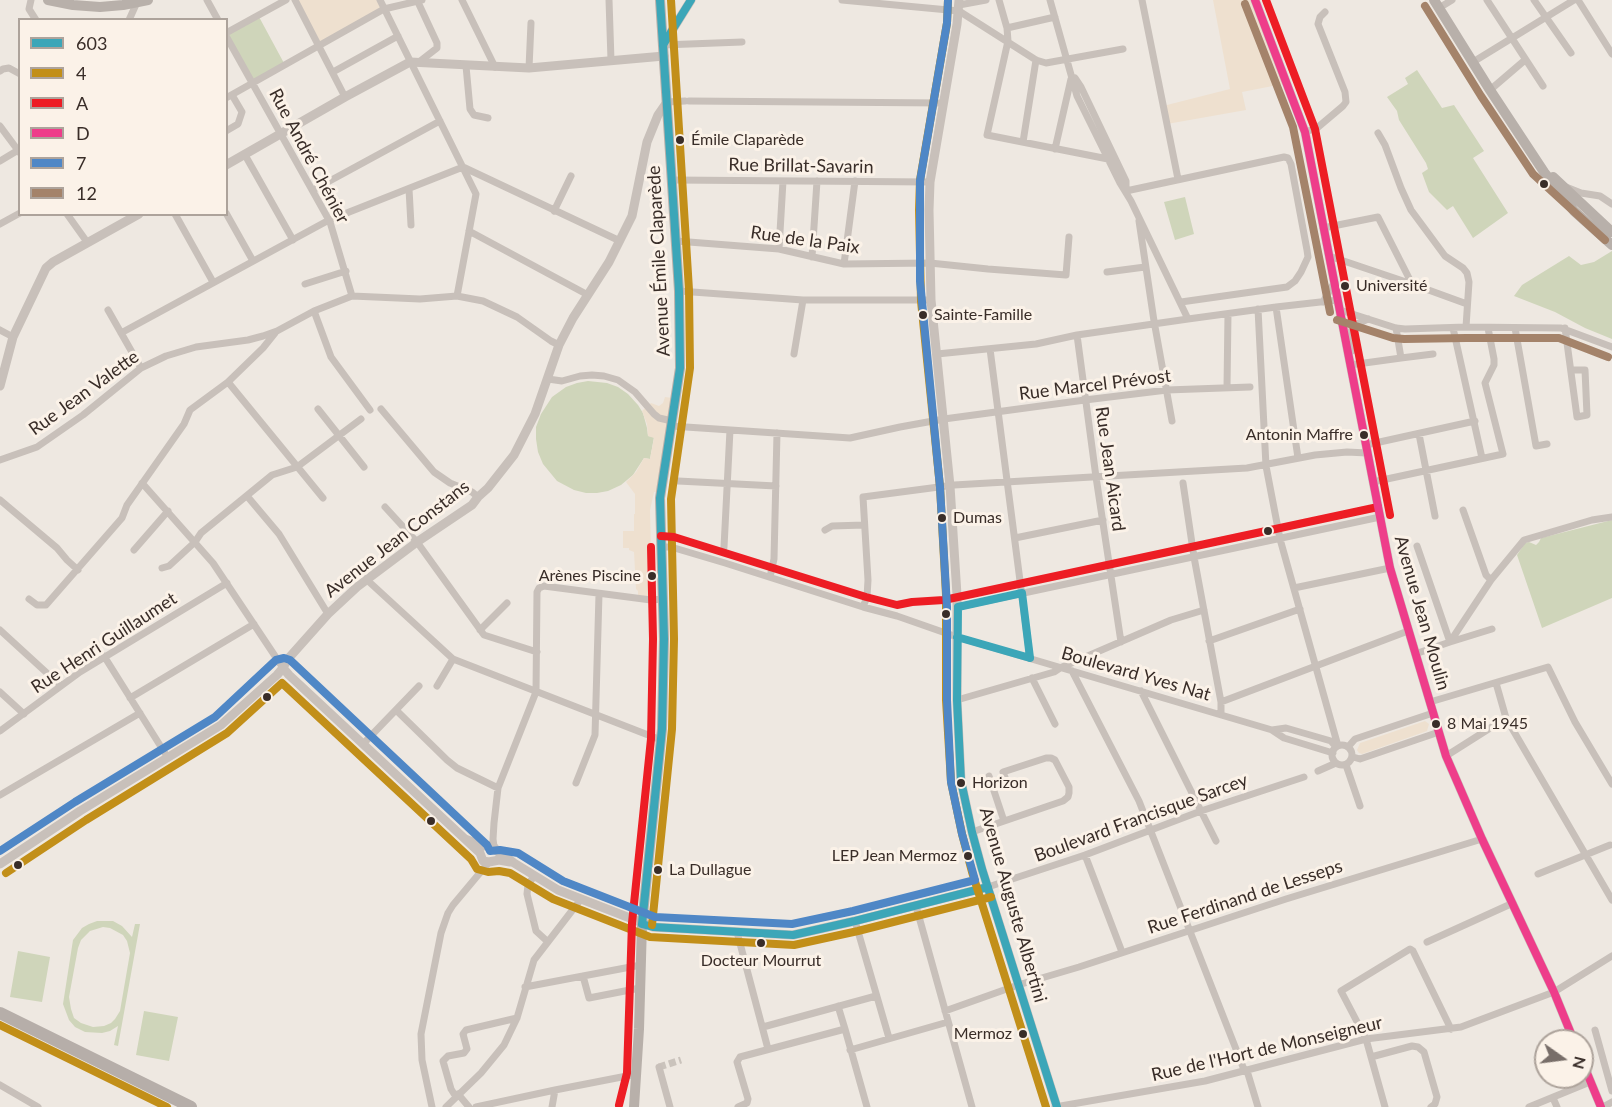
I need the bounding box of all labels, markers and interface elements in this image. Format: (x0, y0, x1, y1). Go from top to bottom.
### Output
legend (18, 18, 228, 216)
text: 603 (76, 32, 107, 54)
text: 4 (76, 62, 86, 84)
street label: Rue André Chénier (264, 85, 354, 227)
text: A (76, 92, 88, 114)
text: D (76, 122, 90, 144)
place label: Émile Claparède (691, 130, 804, 150)
marker: Émile Claparède (674, 134, 686, 146)
text: 7 (76, 152, 86, 174)
street label: Rue Brillat-Savarin (728, 154, 874, 178)
street label: Avenue Émile Claparède (643, 165, 675, 357)
unlabelled marker (1538, 178, 1550, 190)
text: 12 (76, 182, 97, 204)
street label: Rue de la Paix (749, 222, 861, 258)
place label: Université (1356, 276, 1427, 296)
marker: Université (1339, 280, 1351, 292)
place label: Sainte-Famille (934, 305, 1032, 325)
marker: Sainte-Famille (917, 309, 929, 321)
street label: Rue Jean Valette (25, 346, 143, 440)
street label: Rue Marcel Prévost (1018, 365, 1172, 405)
street label: Rue Jean Aicard (1091, 405, 1129, 533)
place label: Antonin Maffre (1246, 425, 1353, 445)
marker: Antonin Maffre (1358, 429, 1370, 441)
street label: Avenue Jean Constans (320, 476, 474, 602)
place label: Dumas (953, 508, 1002, 528)
marker: Dumas (936, 512, 948, 524)
unlabelled marker (1262, 525, 1274, 537)
street label: Avenue Jean Moulin (1390, 533, 1454, 693)
place label: Arènes Piscine (539, 566, 641, 586)
marker: Arènes Piscine (646, 570, 658, 582)
street label: Rue Henri Guillaumet (27, 588, 181, 698)
unlabelled marker (940, 608, 952, 620)
street label: Boulevard Yves Nat (1059, 642, 1213, 706)
unlabelled marker (261, 691, 273, 703)
place label: 8 Mai 1945 (1447, 714, 1528, 734)
marker: 8 Mai 1945 (1430, 718, 1442, 730)
street label: Boulevard Francisque Sarcey (1031, 769, 1251, 867)
place label: Horizon (972, 773, 1028, 793)
marker: Horizon (955, 777, 967, 789)
street label: Avenue Auguste Albertini (975, 805, 1051, 1005)
unlabelled marker (425, 815, 437, 827)
place label: LEP Jean Mermoz (832, 846, 957, 866)
marker: LEP Jean Mermoz (962, 850, 974, 862)
street label: Rue Ferdinand de Lesseps (1145, 855, 1345, 939)
unlabelled marker (12, 859, 24, 871)
place label: La Dullague (669, 860, 751, 880)
marker: La Dullague (652, 864, 664, 876)
marker: Docteur Mourrut (755, 937, 767, 949)
place label: Docteur Mourrut (701, 951, 821, 971)
street label: Rue de l'Hort de Monseigneur (1149, 1012, 1385, 1086)
place label: Mermoz (954, 1024, 1012, 1044)
marker: Mermoz (1017, 1028, 1029, 1040)
north arrow (1534, 1029, 1594, 1089)
text: N (1569, 1055, 1591, 1071)

